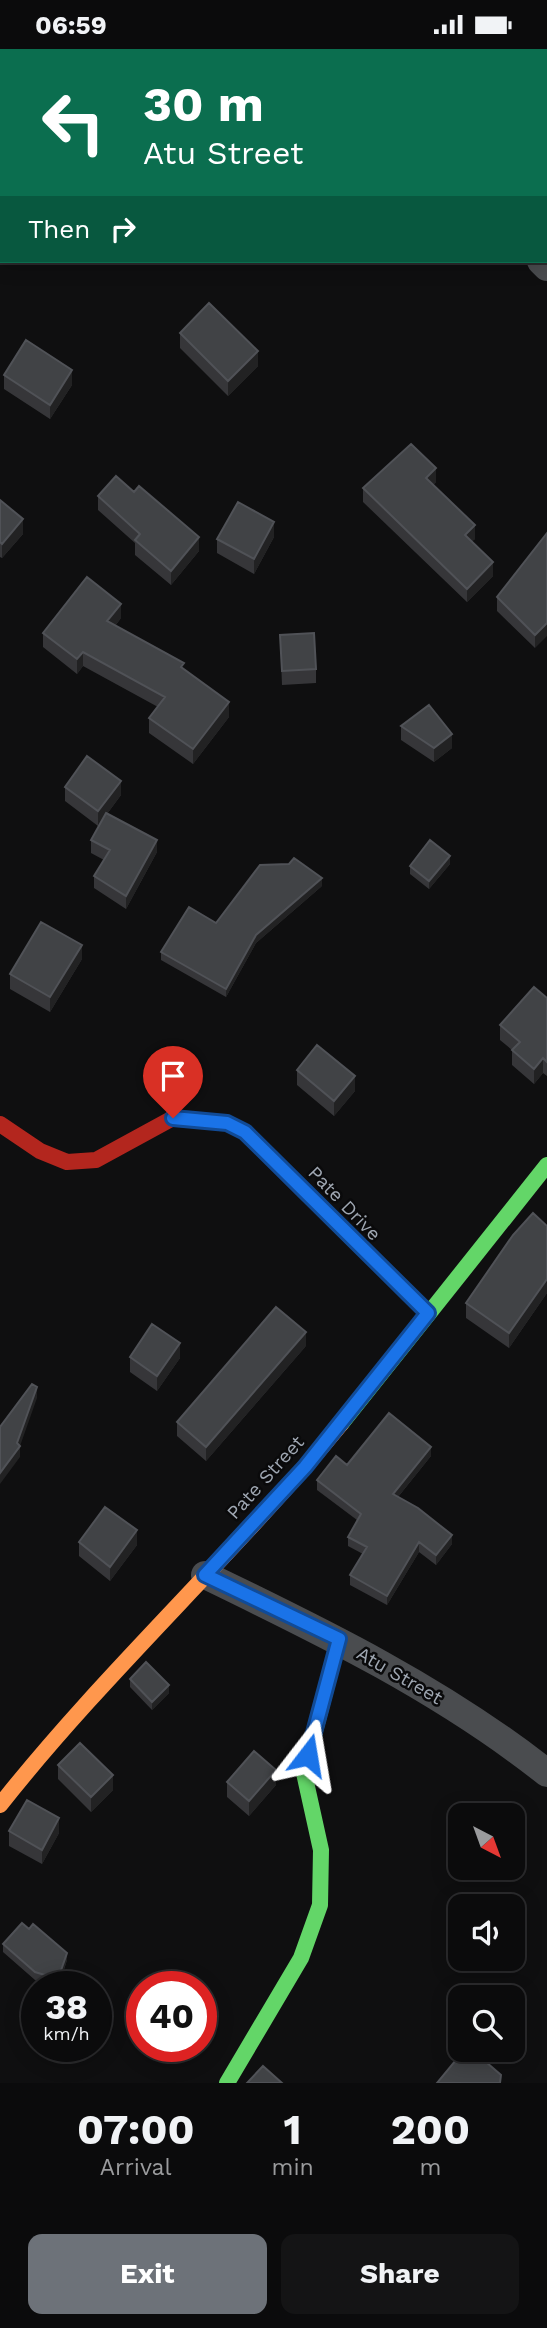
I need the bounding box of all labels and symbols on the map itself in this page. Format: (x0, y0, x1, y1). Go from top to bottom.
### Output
pin (143, 1046, 203, 1118)
street label: Pate Drive (304, 1161, 386, 1245)
street label: Pate Street (222, 1431, 309, 1524)
street label: Atu Street (353, 1642, 447, 1709)
position arrow (271, 1718, 345, 1792)
north arrow (448, 1803, 525, 1879)
speed limit sign: 40 (126, 1971, 217, 2062)

